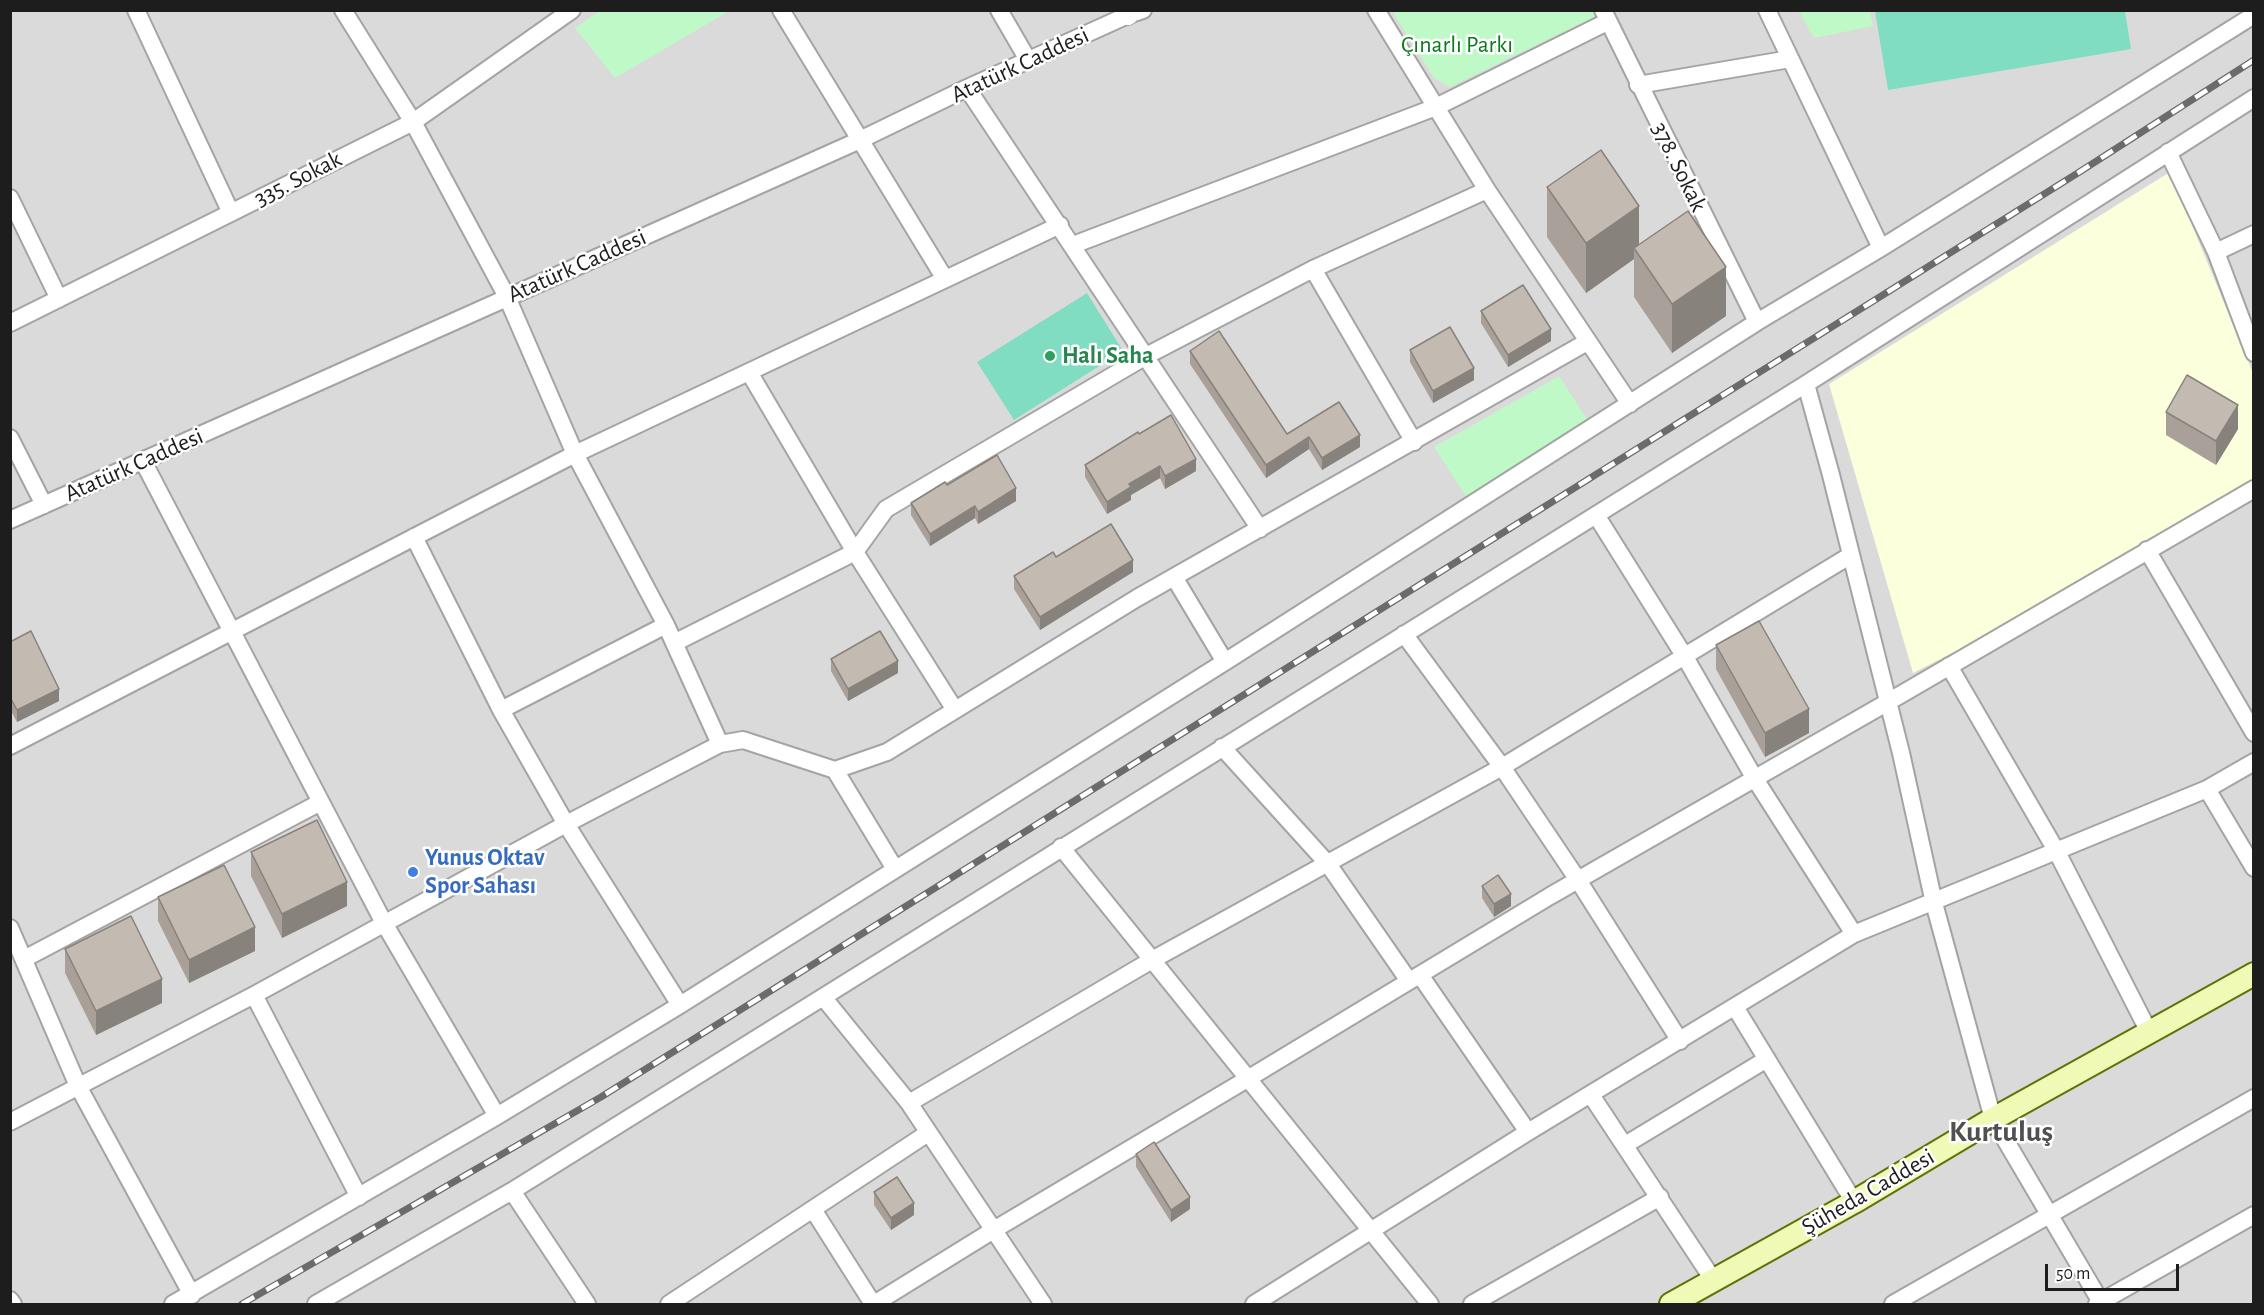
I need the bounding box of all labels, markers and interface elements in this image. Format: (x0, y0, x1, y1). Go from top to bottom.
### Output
street label: Atatürk Caddesi (947, 21, 1093, 109)
park label: Çınarlı Parkı (1401, 31, 1513, 59)
street label: 378. Sokak (1645, 118, 1713, 216)
street label: 335. Sokak (249, 145, 347, 213)
street label: Atatürk Caddesi (503, 223, 651, 309)
place label: Halı Saha (1062, 342, 1154, 370)
marker: Halı Saha (1043, 349, 1057, 363)
street label: Atatürk Caddesi (60, 422, 208, 508)
place label: Yunus Oktav Spor Sahası (425, 844, 545, 900)
marker: Yunus Oktav Spor Sahası (406, 865, 420, 879)
district label: Kurtuluş (1949, 1114, 2053, 1150)
street label: Şüheda Caddesi (1796, 1142, 1940, 1242)
scale bar (2048, 1252, 2182, 1290)
text: 50 m (2056, 1265, 2090, 1283)

